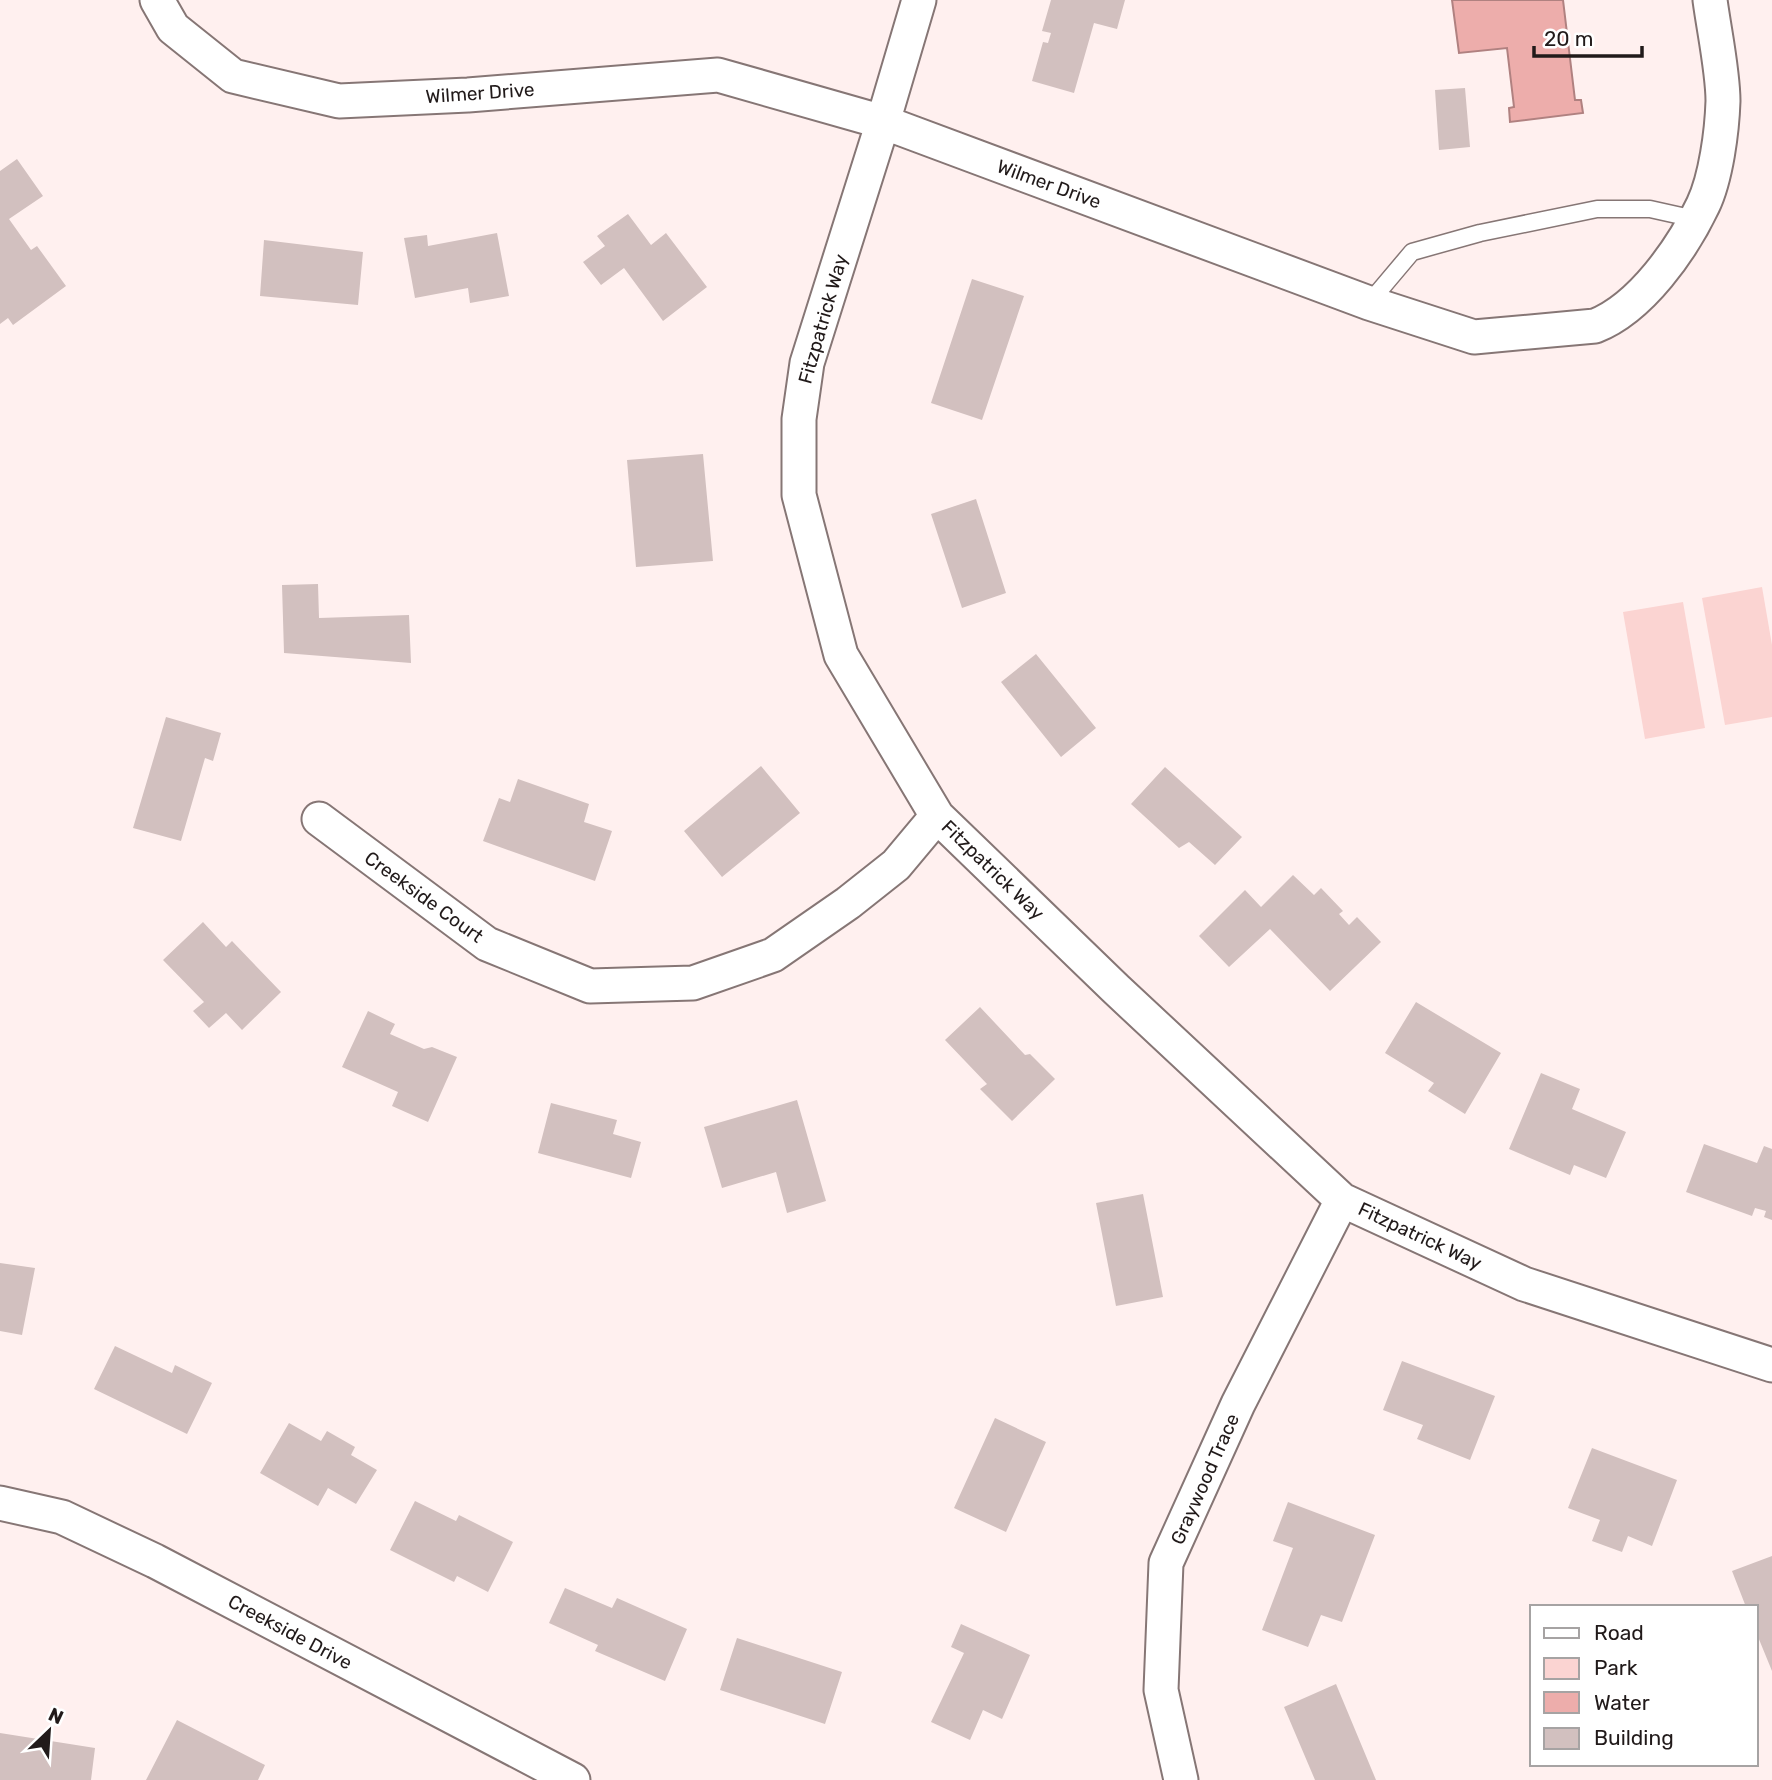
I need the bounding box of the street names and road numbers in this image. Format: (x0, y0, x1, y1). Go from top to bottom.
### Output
street label: Wilmer Drive (425, 78, 535, 108)
street label: Wilmer Drive (994, 155, 1104, 213)
street label: Fitzpatrick Way (794, 252, 852, 386)
street label: Fitzpatrick Way (937, 815, 1049, 925)
street label: Creekside Court (360, 846, 488, 948)
street label: Fitzpatrick Way (1355, 1197, 1485, 1275)
street label: Graywood Trace (1166, 1410, 1244, 1548)
street label: Creekside Drive (224, 1590, 356, 1674)

